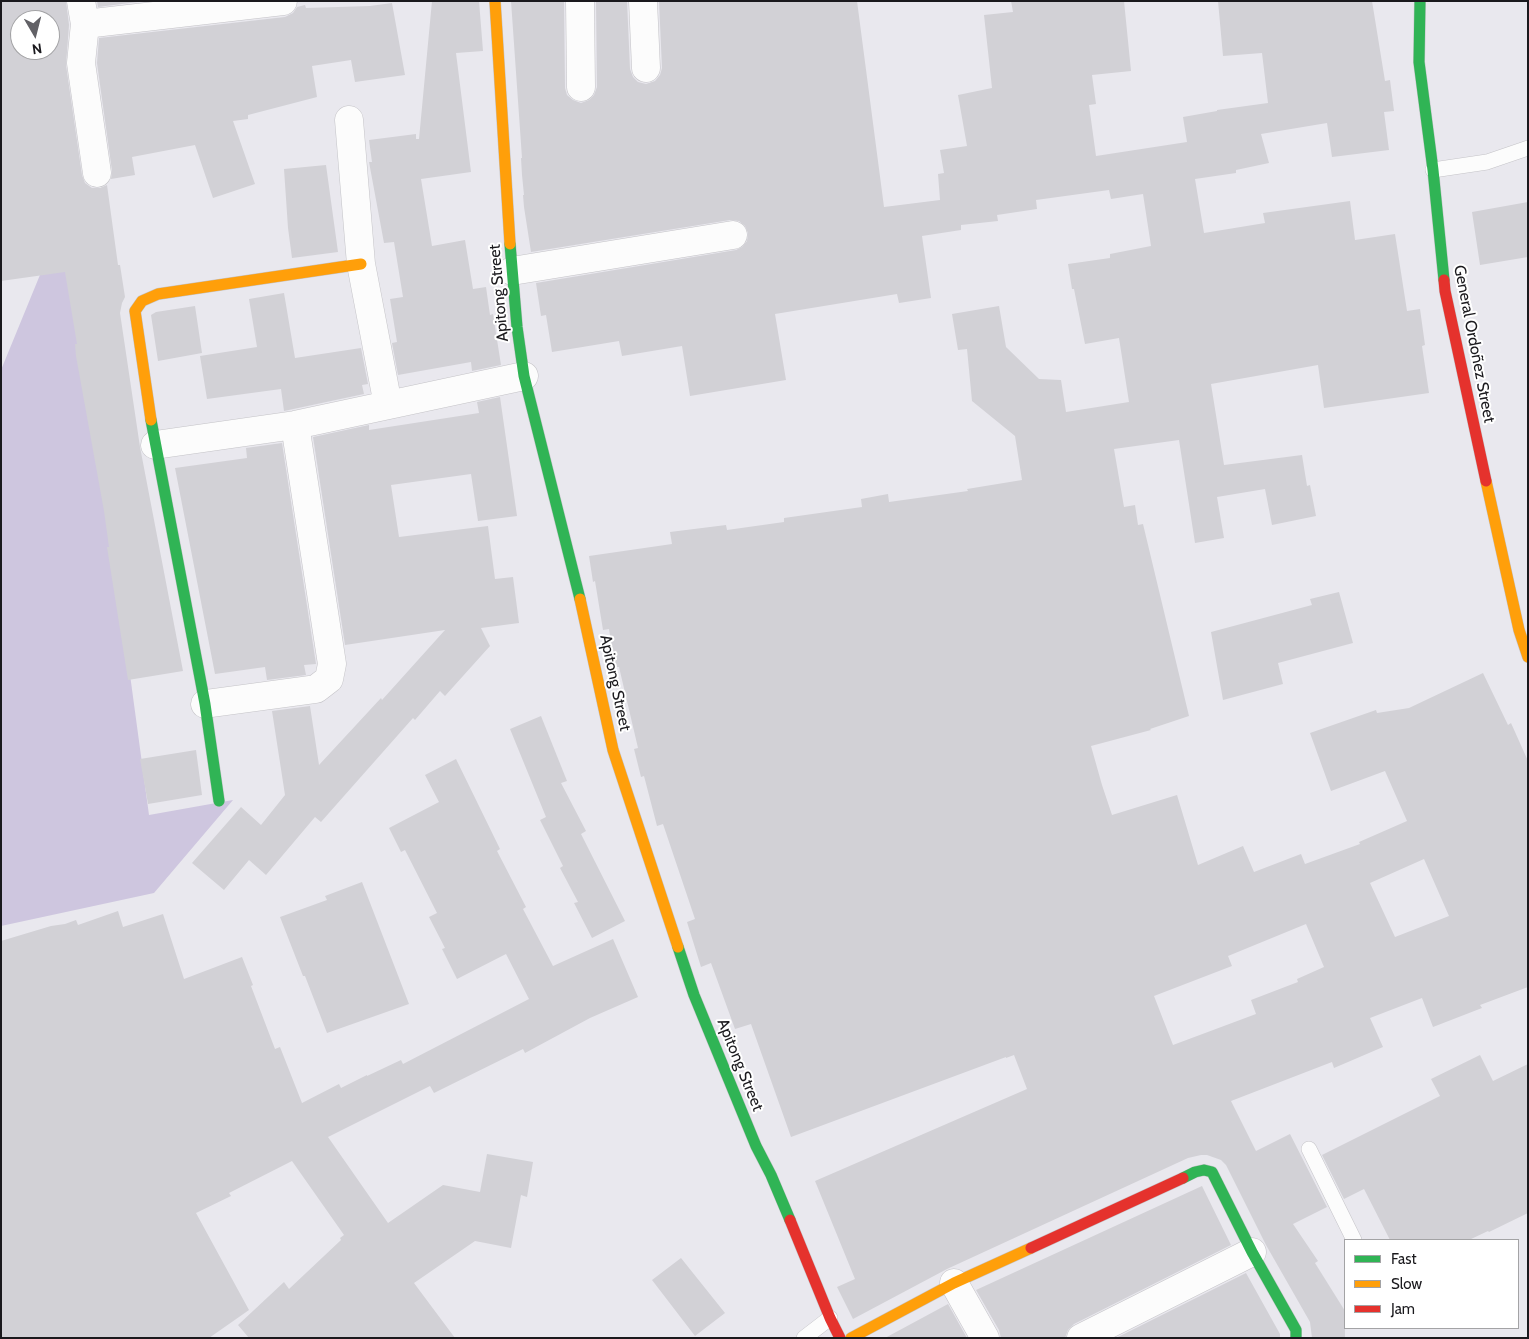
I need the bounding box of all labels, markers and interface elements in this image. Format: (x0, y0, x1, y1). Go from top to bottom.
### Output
north arrow (10, 10, 60, 60)
text: N (31, 39, 43, 58)
street label: Apitong Street (485, 243, 513, 343)
street label: General Ordoñez Street (1449, 264, 1499, 424)
street label: Apitong Street (595, 633, 635, 733)
street label: Apitong Street (713, 1016, 767, 1114)
legend (1344, 1239, 1519, 1329)
text: Fast (1391, 1250, 1416, 1268)
text: Slow (1391, 1275, 1422, 1293)
text: Jam (1391, 1300, 1415, 1318)

